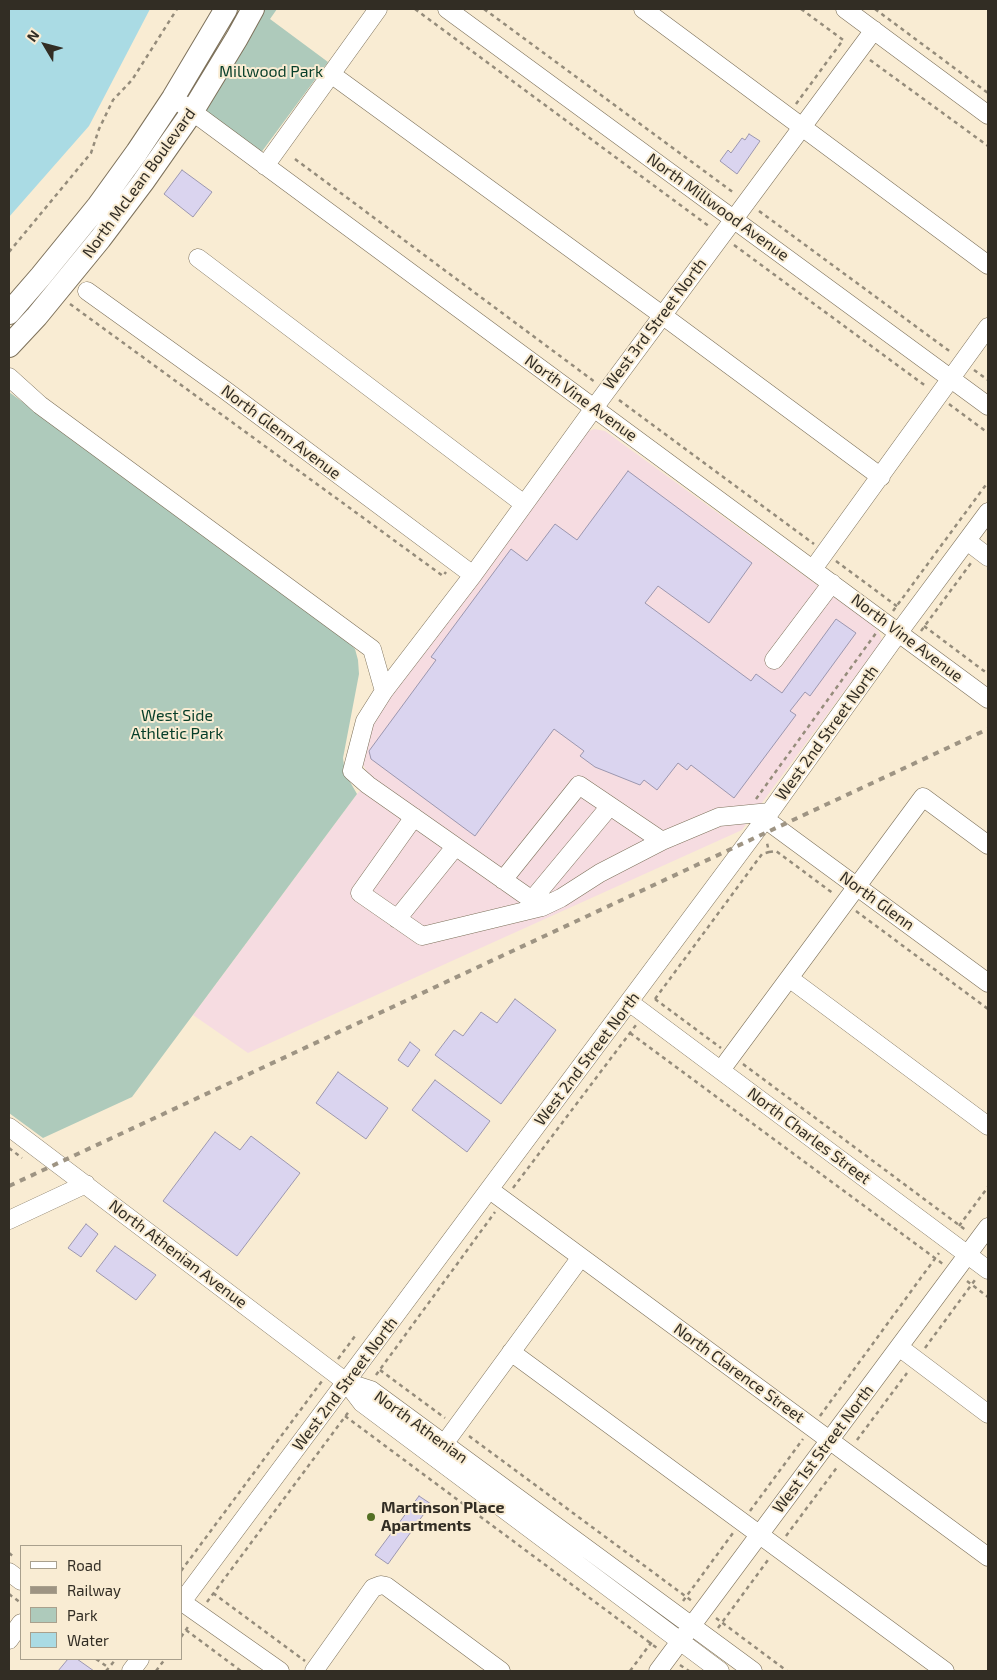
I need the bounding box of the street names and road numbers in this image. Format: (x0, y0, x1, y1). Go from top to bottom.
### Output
street label: North McLean Boulevard (78, 105, 200, 261)
street label: North Millwood Avenue (643, 149, 793, 265)
street label: West 3rd Street North (599, 255, 711, 393)
street label: North Vine Avenue (521, 351, 641, 445)
street label: North Glenn Avenue (217, 381, 345, 483)
street label: North Vine Avenue (848, 590, 966, 686)
street label: West 2nd Street North (771, 662, 883, 804)
street label: North Glenn (836, 867, 918, 935)
street label: West 2nd Street North (530, 988, 644, 1130)
street label: North Charles Street (744, 1084, 874, 1188)
street label: North Athenian Avenue (105, 1196, 251, 1312)
street label: West 2nd Street North (288, 1313, 402, 1455)
street label: North Clarence Street (670, 1319, 808, 1427)
street label: West 1st Street North (769, 1381, 877, 1517)
street label: North Athenian (371, 1387, 471, 1467)

